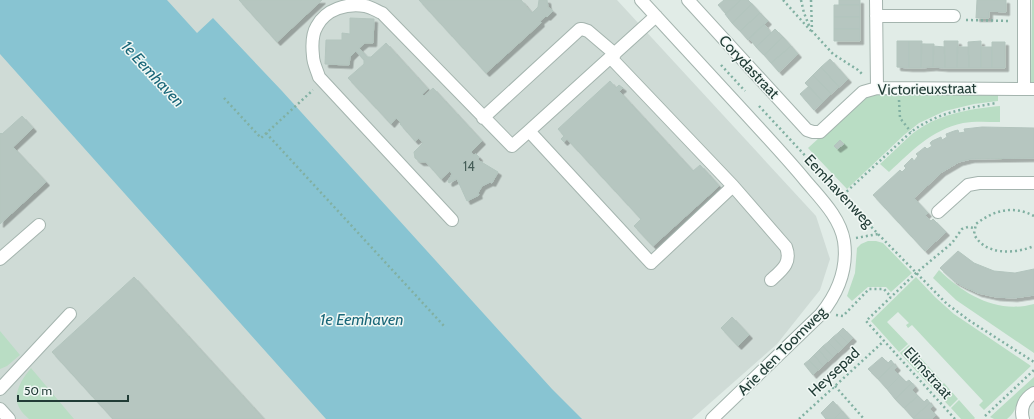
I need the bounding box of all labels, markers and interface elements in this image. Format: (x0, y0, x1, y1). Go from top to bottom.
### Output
street label: Corydastraat (715, 32, 783, 102)
water label: 1e Eemhaven (118, 37, 188, 111)
street label: Victorieuxstraat (877, 79, 977, 99)
street label: Eemhavenweg (801, 151, 878, 232)
house number: 14 (463, 158, 475, 174)
street label: Arie den Toomweg (734, 302, 831, 399)
water label: 1e Eemhaven (321, 310, 403, 329)
street label: Elimstraat (900, 343, 956, 403)
street label: Heysepad (805, 344, 863, 400)
scale bar (18, 377, 128, 403)
text: 50 m (24, 383, 52, 398)

